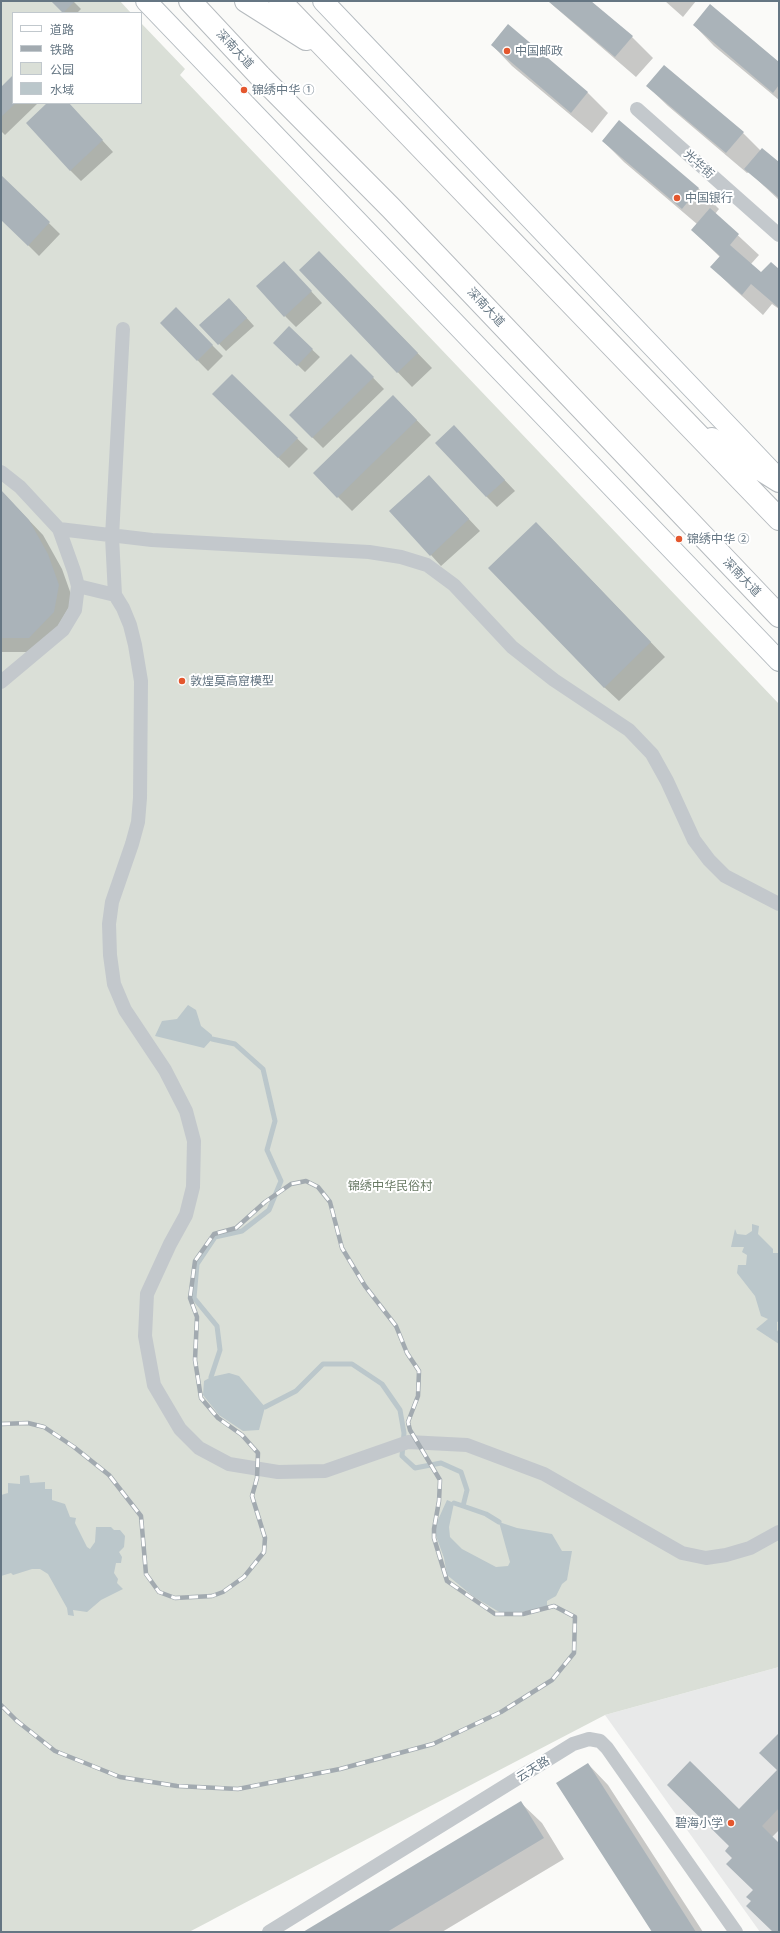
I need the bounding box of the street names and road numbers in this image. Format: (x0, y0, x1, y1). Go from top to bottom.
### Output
street label: 深南大道 (213, 27, 257, 71)
street label: 光华街 (681, 147, 717, 181)
street label: 深南大道 (464, 285, 508, 329)
street label: 深南大道 (720, 555, 764, 599)
street label: 云天路 (514, 1753, 552, 1785)

